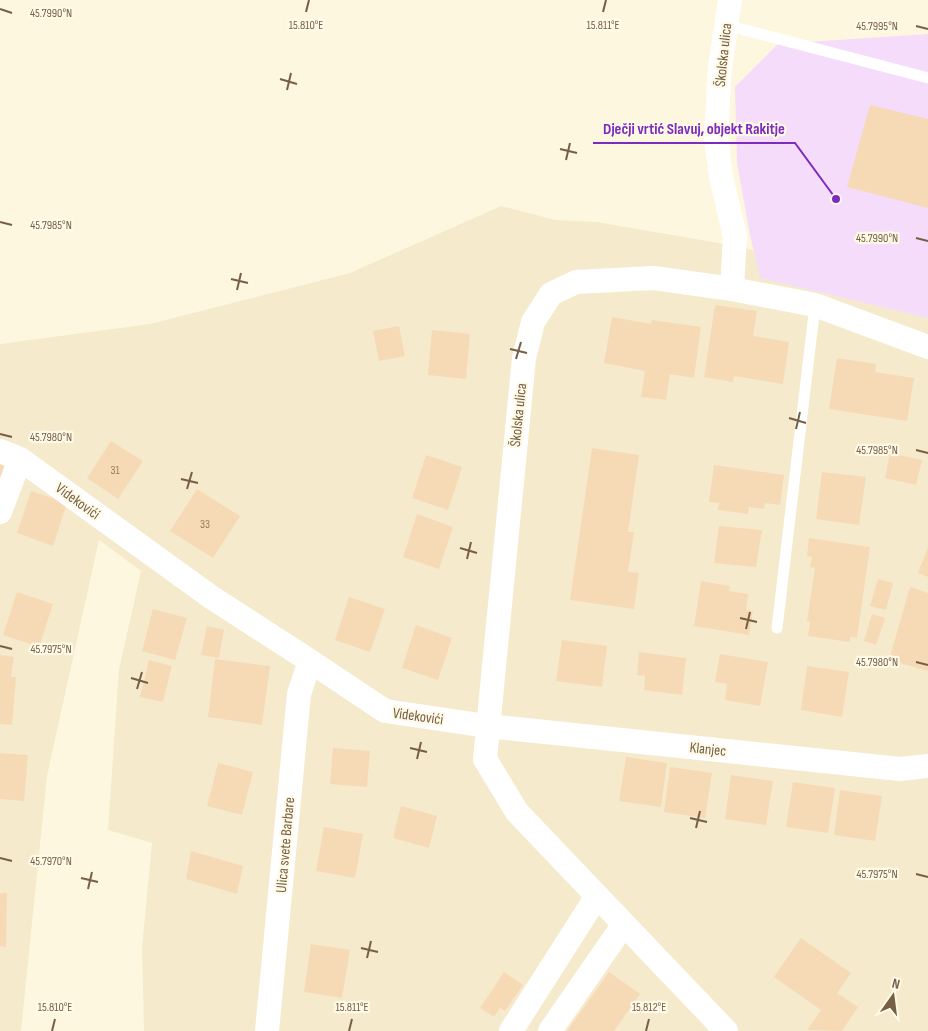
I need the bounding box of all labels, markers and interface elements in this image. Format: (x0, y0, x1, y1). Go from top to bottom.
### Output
text: 45.7990°N (30, 6, 72, 21)
text: 15.810°E (289, 18, 323, 33)
text: 15.811°E (587, 18, 619, 33)
text: 45.7995°N (856, 19, 898, 34)
street label: Školska ulica (711, 22, 736, 88)
callout: Dječji vrtić Slavuj, objekt Rakitje (593, 112, 795, 143)
text: Dječji vrtić Slavuj, objekt Rakitje (603, 120, 785, 139)
text: 45.7985°N (30, 218, 72, 233)
text: 45.7990°N (856, 231, 898, 246)
street label: Školska ulica (506, 382, 531, 448)
text: 45.7980°N (30, 430, 72, 445)
text: 45.7985°N (856, 443, 898, 458)
house number: 31 (110, 463, 120, 478)
street label: Videkovići (52, 479, 104, 524)
house number: 33 (200, 517, 210, 532)
text: 45.7975°N (30, 642, 72, 657)
text: 45.7980°N (856, 655, 898, 670)
street label: Videkovići (391, 704, 445, 729)
street label: Klanjec (689, 738, 727, 761)
street label: Ulica svete Barbare (272, 796, 299, 894)
text: 45.7970°N (30, 854, 72, 869)
text: 45.7975°N (856, 867, 898, 882)
north arrow (868, 971, 918, 1021)
text: N (890, 975, 902, 993)
text: 15.810°E (38, 1000, 72, 1015)
text: 15.811°E (336, 1000, 368, 1015)
text: 15.812°E (632, 1000, 666, 1015)

